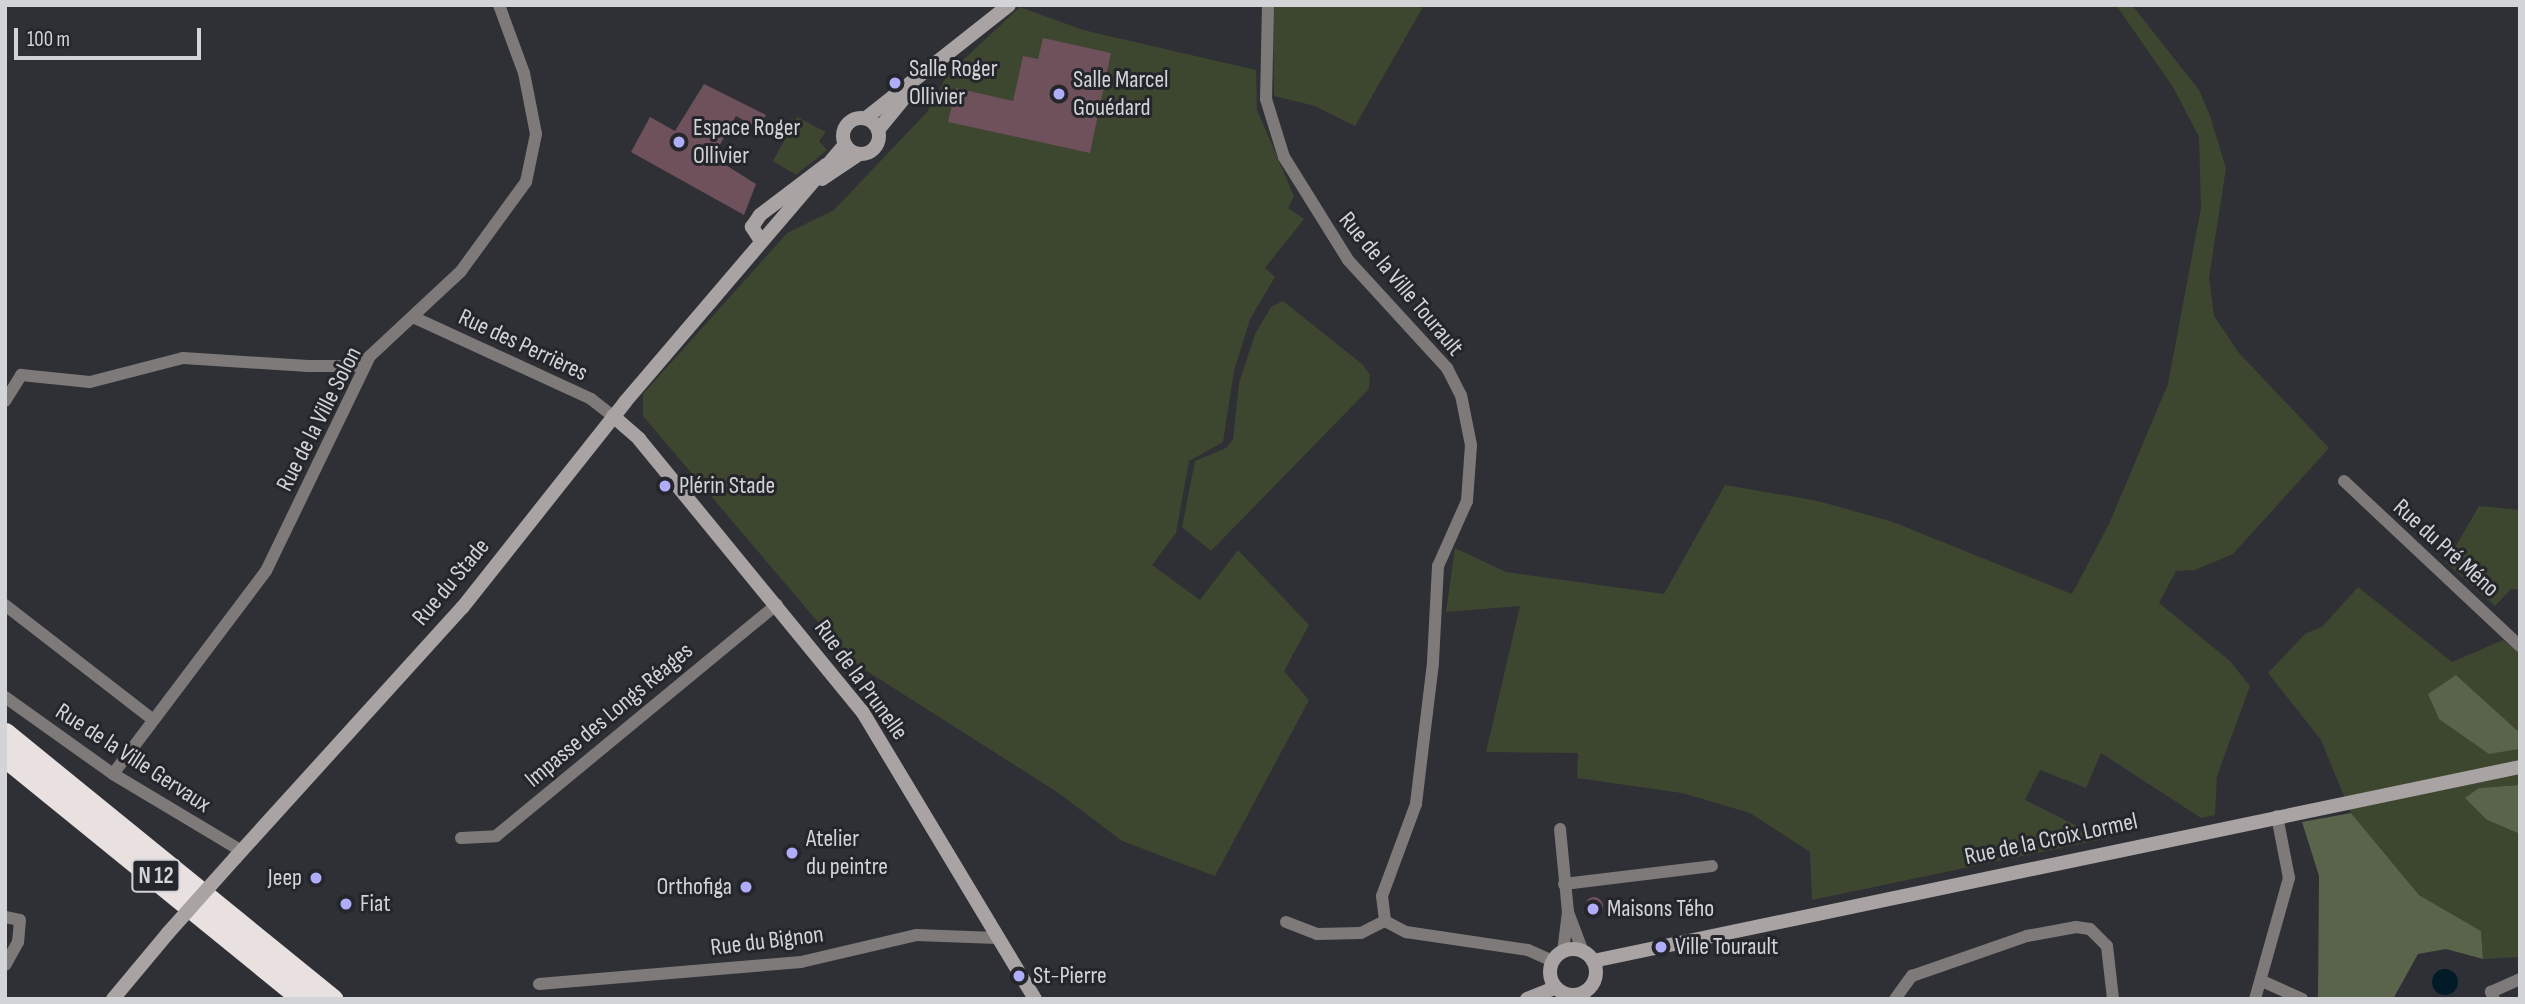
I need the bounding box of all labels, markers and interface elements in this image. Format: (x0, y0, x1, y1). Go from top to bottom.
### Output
scale bar (18, 14, 205, 58)
text: 100 m (27, 27, 70, 52)
place label: Salle Roger Ollivier (909, 55, 998, 111)
place label: Salle Marcel Gouédard (1073, 66, 1169, 122)
marker: Salle Roger Ollivier (887, 75, 903, 91)
marker: Salle Marcel Gouédard (1051, 86, 1067, 102)
place label: Espace Roger Ollivier (693, 114, 800, 170)
marker: Espace Roger Ollivier (671, 134, 687, 150)
street label: Rue de la Ville Tourault (1332, 206, 1470, 362)
street label: Rue des Perrières (454, 303, 592, 387)
street label: Rue de la Ville Solon (270, 342, 368, 496)
place label: Plérin Stade (679, 472, 775, 500)
marker: Plérin Stade (657, 478, 673, 494)
street label: Rue du Pré Méno (2387, 493, 2505, 603)
street label: Rue du Stade (406, 533, 496, 631)
street label: Rue de la Prunelle (808, 614, 914, 746)
street label: Impasse des Longs Réages (519, 636, 699, 794)
street label: Rue de la Ville Gervaux (50, 697, 216, 819)
street label: Rue de la Croix Lormel (1962, 807, 2140, 871)
place label: Atelier du peintre (806, 825, 888, 881)
marker: Atelier du peintre (784, 845, 800, 861)
road number: N 12 (130, 856, 182, 896)
place label: Jeep (268, 864, 302, 892)
marker: Jeep (308, 870, 324, 886)
place label: Orthofiga (657, 873, 732, 901)
marker: Orthofiga (738, 879, 754, 895)
place label: Fiat (360, 890, 390, 918)
place label: Maisons Tého (1607, 895, 1714, 923)
marker: Fiat (338, 896, 354, 912)
marker: Maisons Tého (1585, 901, 1601, 917)
street label: Rue du Bignon (709, 920, 825, 962)
place label: Ville Tourault (1675, 933, 1778, 961)
marker: Ville Tourault (1653, 939, 1669, 955)
place label: St-Pierre (1033, 962, 1107, 990)
marker: St-Pierre (1011, 968, 1027, 984)

